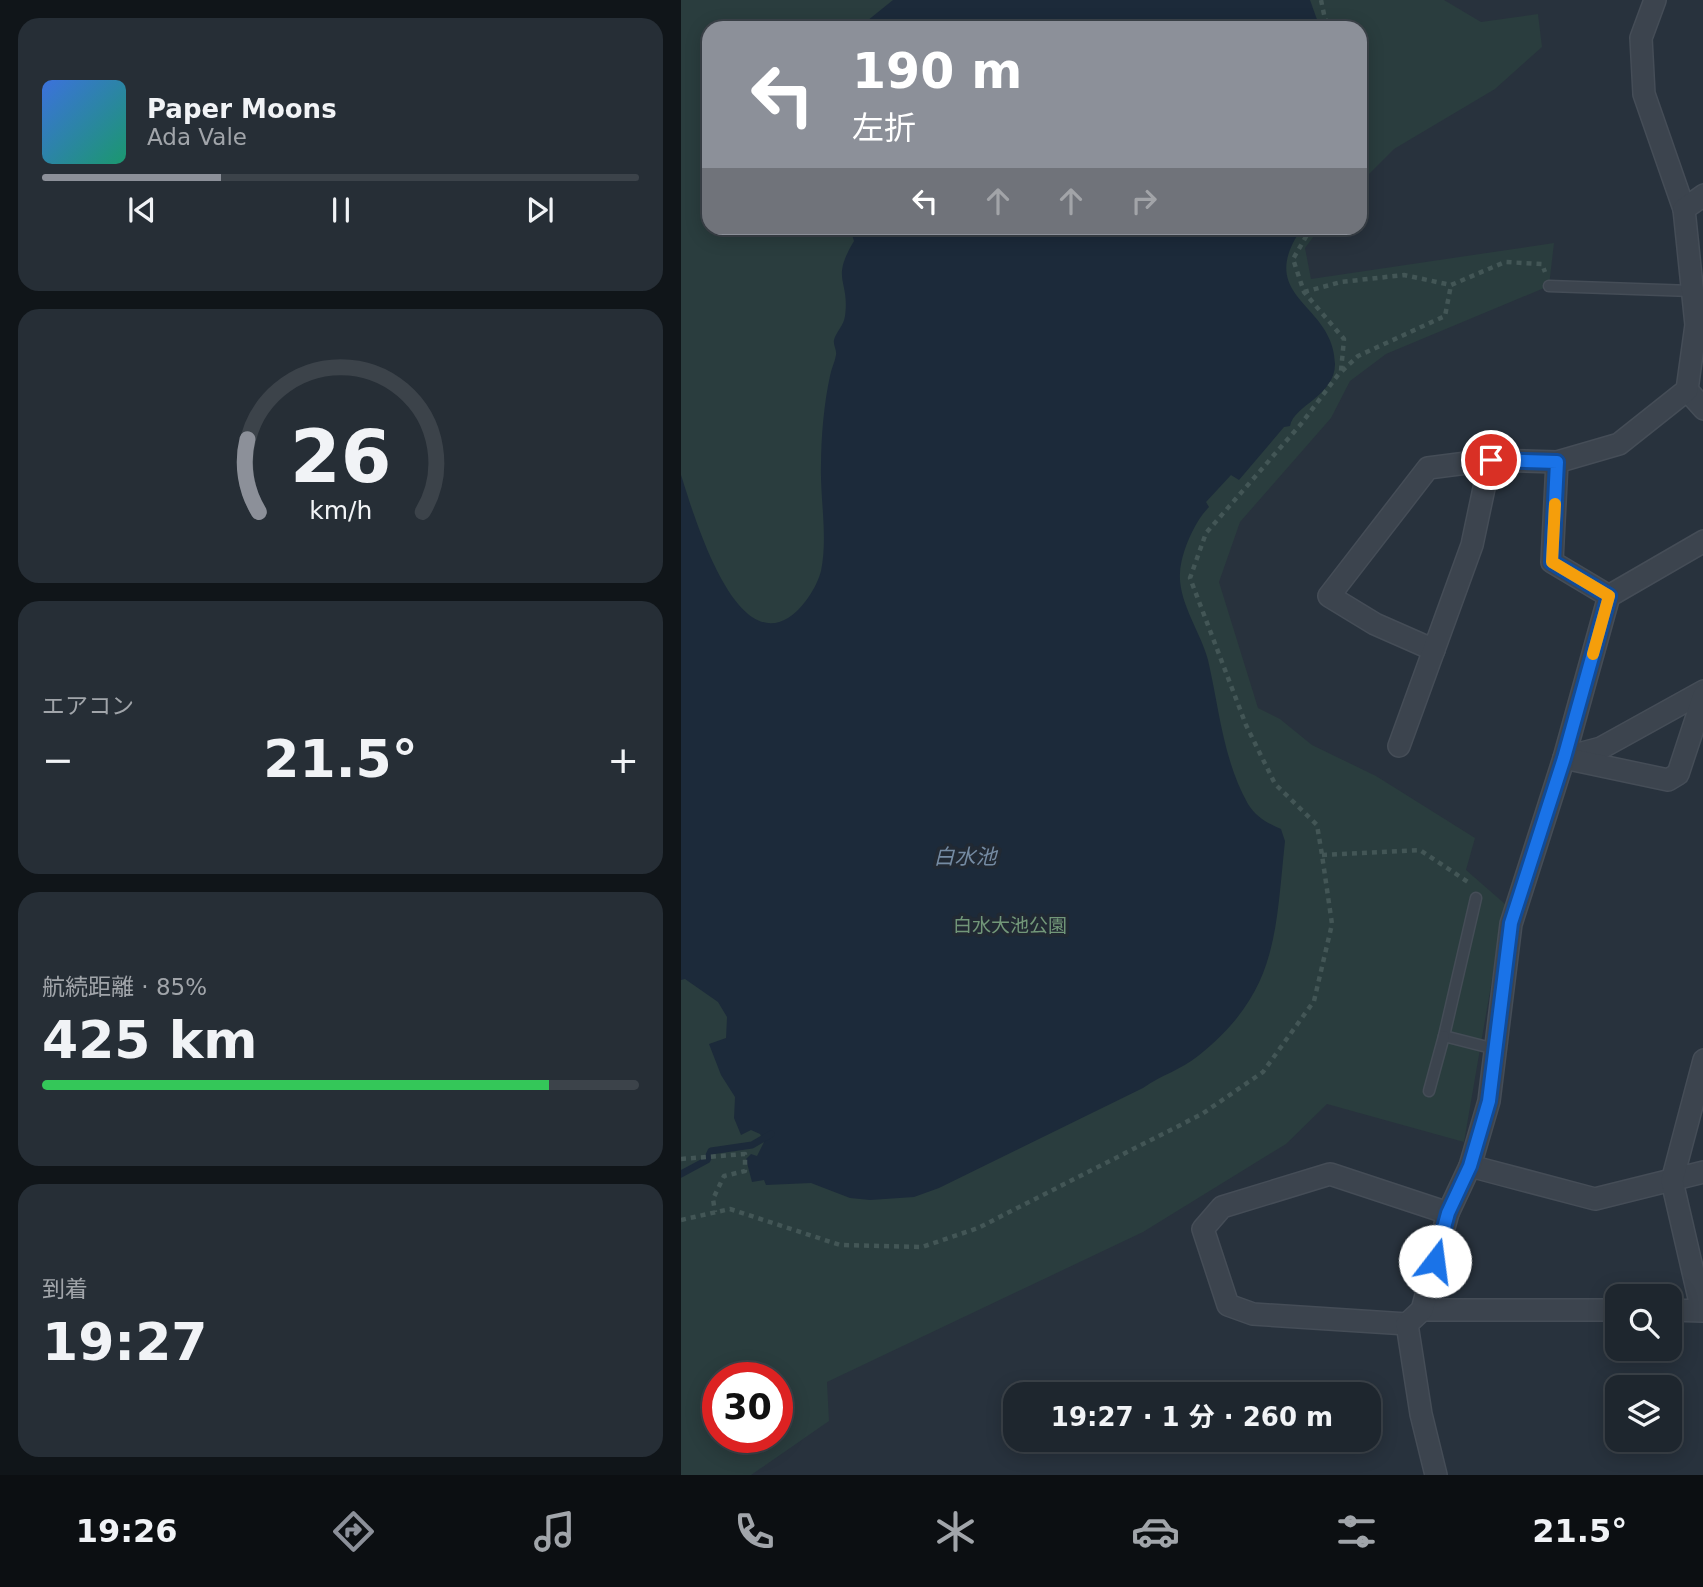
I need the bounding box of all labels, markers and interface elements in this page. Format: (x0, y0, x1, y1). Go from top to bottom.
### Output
text: 190 m (852, 43, 1022, 100)
icon: left (737, 49, 828, 140)
text: Paper Moons (147, 94, 337, 124)
text: 左折 (852, 109, 916, 147)
text: Ada Vale (147, 124, 247, 150)
icon: left (906, 182, 944, 220)
icon: ahead (979, 182, 1017, 220)
icon: ahead (1052, 182, 1090, 220)
icon: right (1125, 182, 1163, 220)
icon: previous (123, 191, 161, 229)
icon: pause (322, 191, 360, 229)
icon: next (521, 191, 559, 229)
text: 26 (290, 415, 391, 500)
pin (1461, 430, 1521, 490)
icon: arrive (1472, 441, 1510, 479)
text: km/h (309, 496, 372, 525)
text: エアコン (42, 693, 134, 719)
text: 21.5° (263, 729, 418, 789)
text: − (42, 738, 74, 782)
text: + (607, 738, 639, 782)
water label: 白水池 (934, 845, 998, 869)
park label: 白水大池公園 (953, 914, 1067, 936)
text: 航続距離 · 85% (42, 974, 207, 1000)
text: 425 km (42, 1010, 257, 1070)
position arrow (1398, 1224, 1472, 1298)
text: 到着 (42, 1276, 88, 1302)
map controls (1605, 1284, 1682, 1452)
button: search (1605, 1284, 1682, 1361)
text: 19:27 (42, 1312, 208, 1372)
speed limit sign: 30 (702, 1362, 793, 1453)
button: layers (1605, 1375, 1682, 1452)
text: 19:27 · 1 分 · 260 m (1051, 1402, 1333, 1432)
icon: directions (329, 1507, 378, 1556)
icon: music (530, 1507, 579, 1556)
icon: phone (730, 1507, 779, 1556)
icon: climate (931, 1507, 980, 1556)
icon: car (1131, 1507, 1180, 1556)
icon: filters (1332, 1507, 1381, 1556)
text: 19:26 (76, 1512, 178, 1550)
text: 21.5° (1532, 1512, 1627, 1550)

